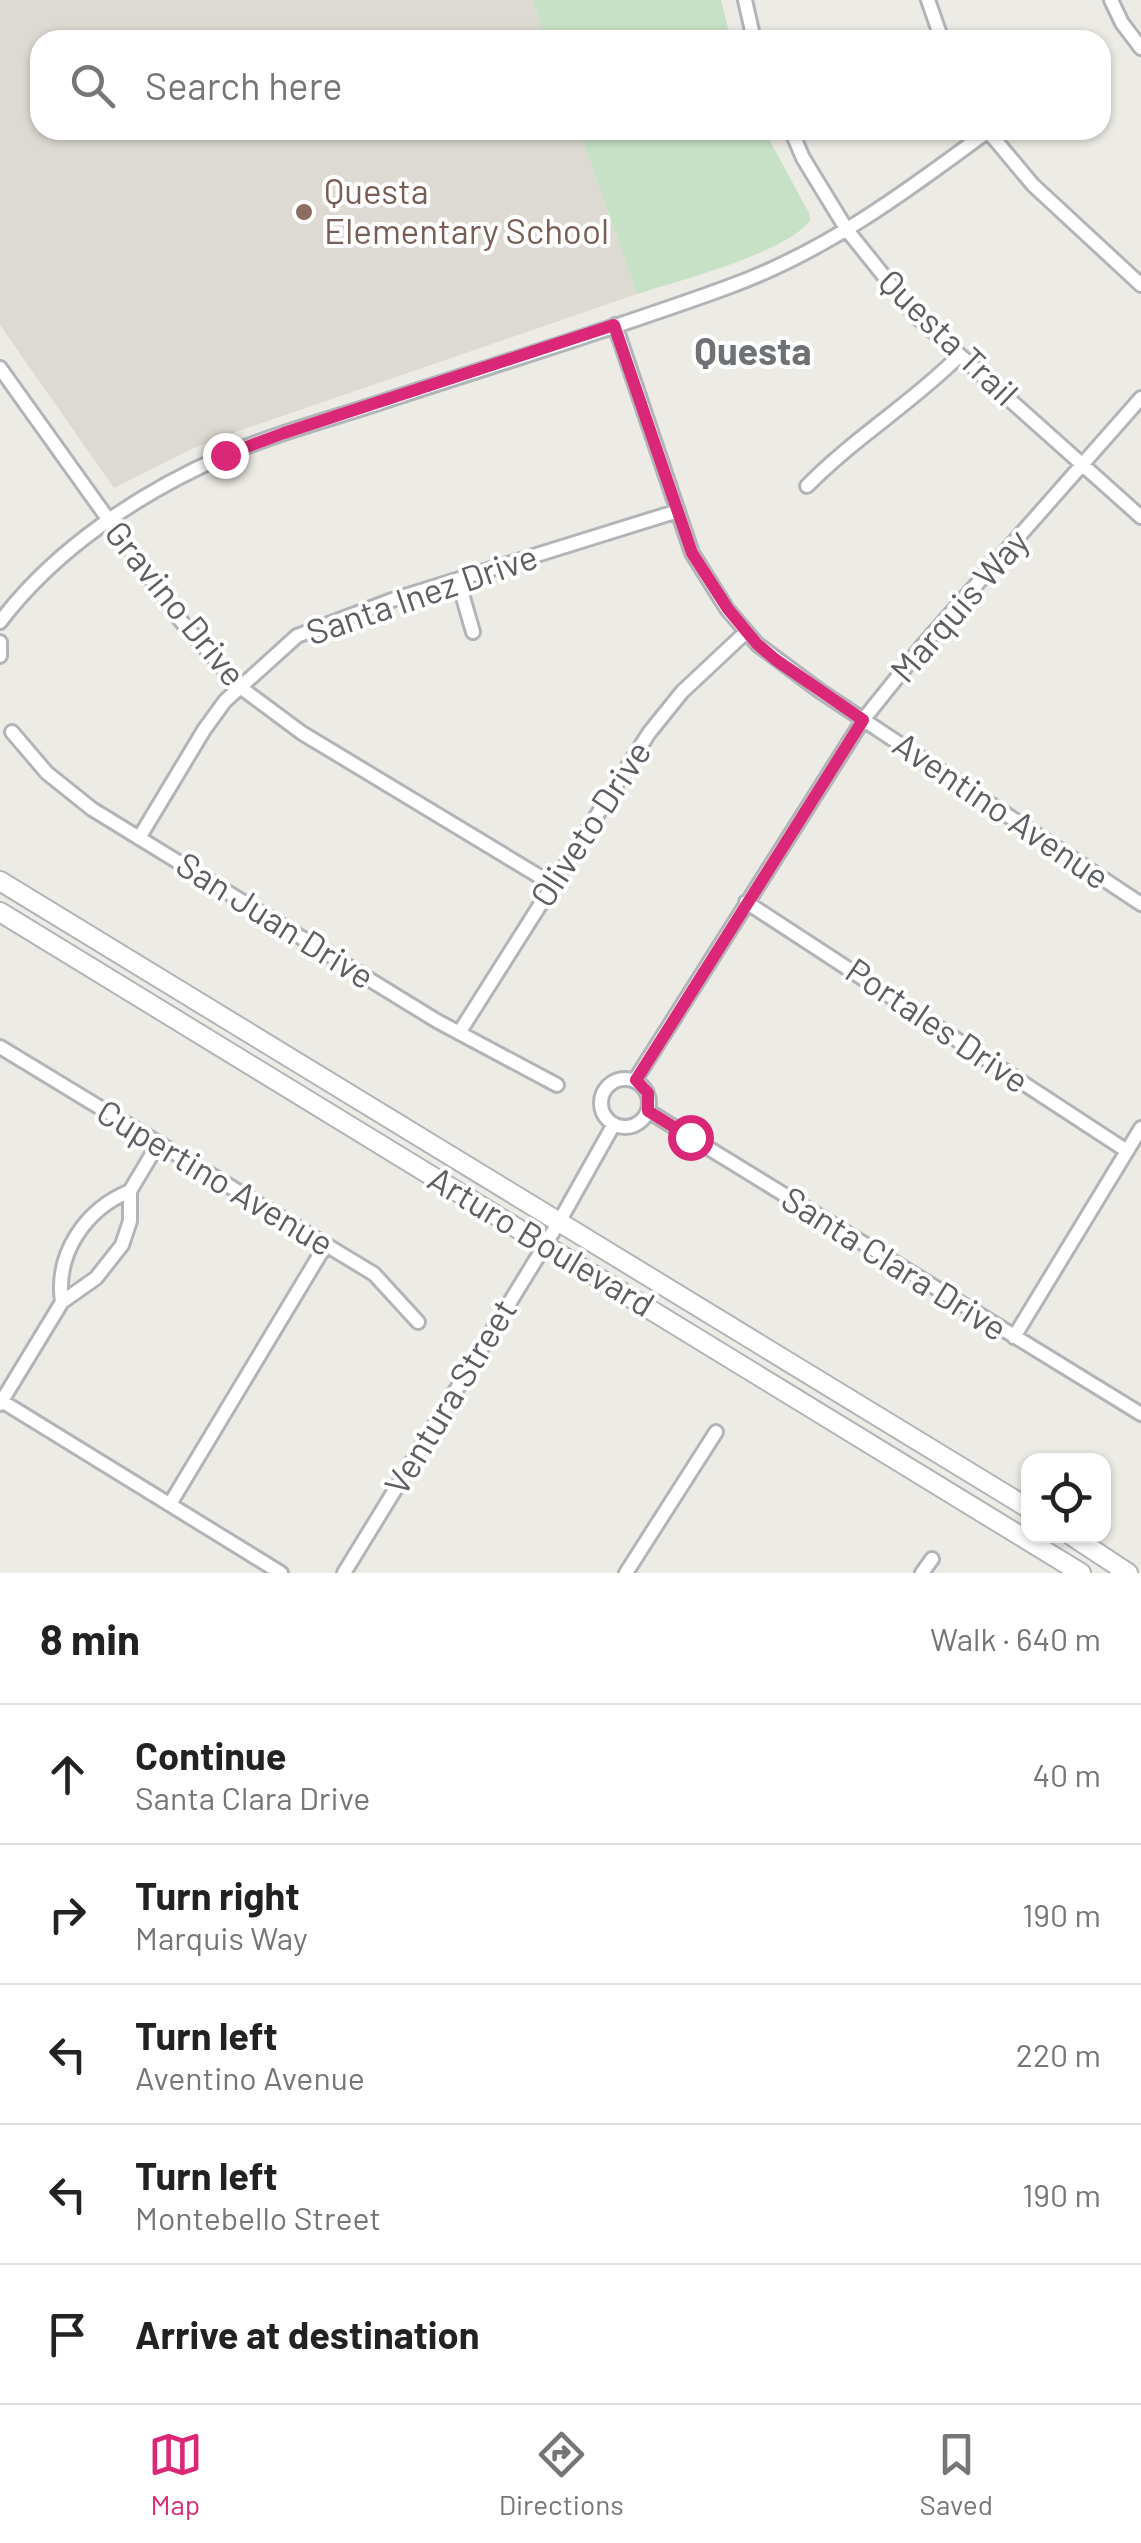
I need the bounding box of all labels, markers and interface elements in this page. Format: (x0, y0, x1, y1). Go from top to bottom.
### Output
search box (30, 30, 1111, 140)
icon: search (65, 58, 120, 113)
text: Search here (145, 62, 343, 108)
place label: Questa Elementary School (324, 169, 609, 251)
marker: Questa Elementary School (293, 201, 315, 223)
street label: Questa Trail (871, 260, 1028, 413)
district label: Questa (694, 327, 812, 373)
route end (203, 433, 249, 479)
street label: Gravino Drive (97, 512, 256, 694)
street label: Marquis Way (881, 520, 1036, 690)
street label: Santa Inez Drive (300, 534, 542, 652)
street label: Aventino Avenue (886, 722, 1118, 897)
street label: Oliveto Drive (520, 732, 659, 914)
street label: San Juan Drive (170, 842, 383, 997)
street label: Portales Drive (839, 948, 1037, 1101)
street label: Cupertino Avenue (90, 1089, 342, 1263)
route start (668, 1115, 714, 1161)
street label: Arturo Boulevard (421, 1156, 663, 1324)
street label: Santa Clara Drive (775, 1176, 1015, 1348)
street label: Ventura Street (374, 1290, 524, 1502)
map controls (1021, 1453, 1111, 1543)
button: locate (1021, 1453, 1111, 1543)
text: 8 min (40, 1613, 140, 1663)
text: Walk · 640 m (930, 1619, 1101, 1657)
text: Continue (135, 1732, 286, 1778)
icon: ahead (40, 1747, 95, 1802)
text: 40 m (1032, 1755, 1101, 1793)
text: Santa Clara Drive (135, 1778, 370, 1816)
text: Turn right (135, 1872, 300, 1918)
icon: right (40, 1887, 95, 1942)
text: 190 m (1022, 1895, 1101, 1933)
text: Marquis Way (135, 1918, 308, 1956)
text: Turn left (135, 2012, 278, 2058)
icon: left (40, 2027, 95, 2082)
text: 220 m (1016, 2035, 1101, 2073)
text: Aventino Avenue (135, 2058, 365, 2096)
text: Turn left (135, 2152, 278, 2198)
icon: left (40, 2167, 95, 2222)
text: 190 m (1022, 2175, 1101, 2213)
text: Montebello Street (135, 2198, 381, 2236)
icon: arrive (40, 2307, 95, 2362)
text: Arrive at destination (135, 2311, 480, 2357)
tab: Map (148, 2427, 203, 2521)
tab: Directions (499, 2427, 624, 2521)
tab: Saved (920, 2427, 993, 2521)

